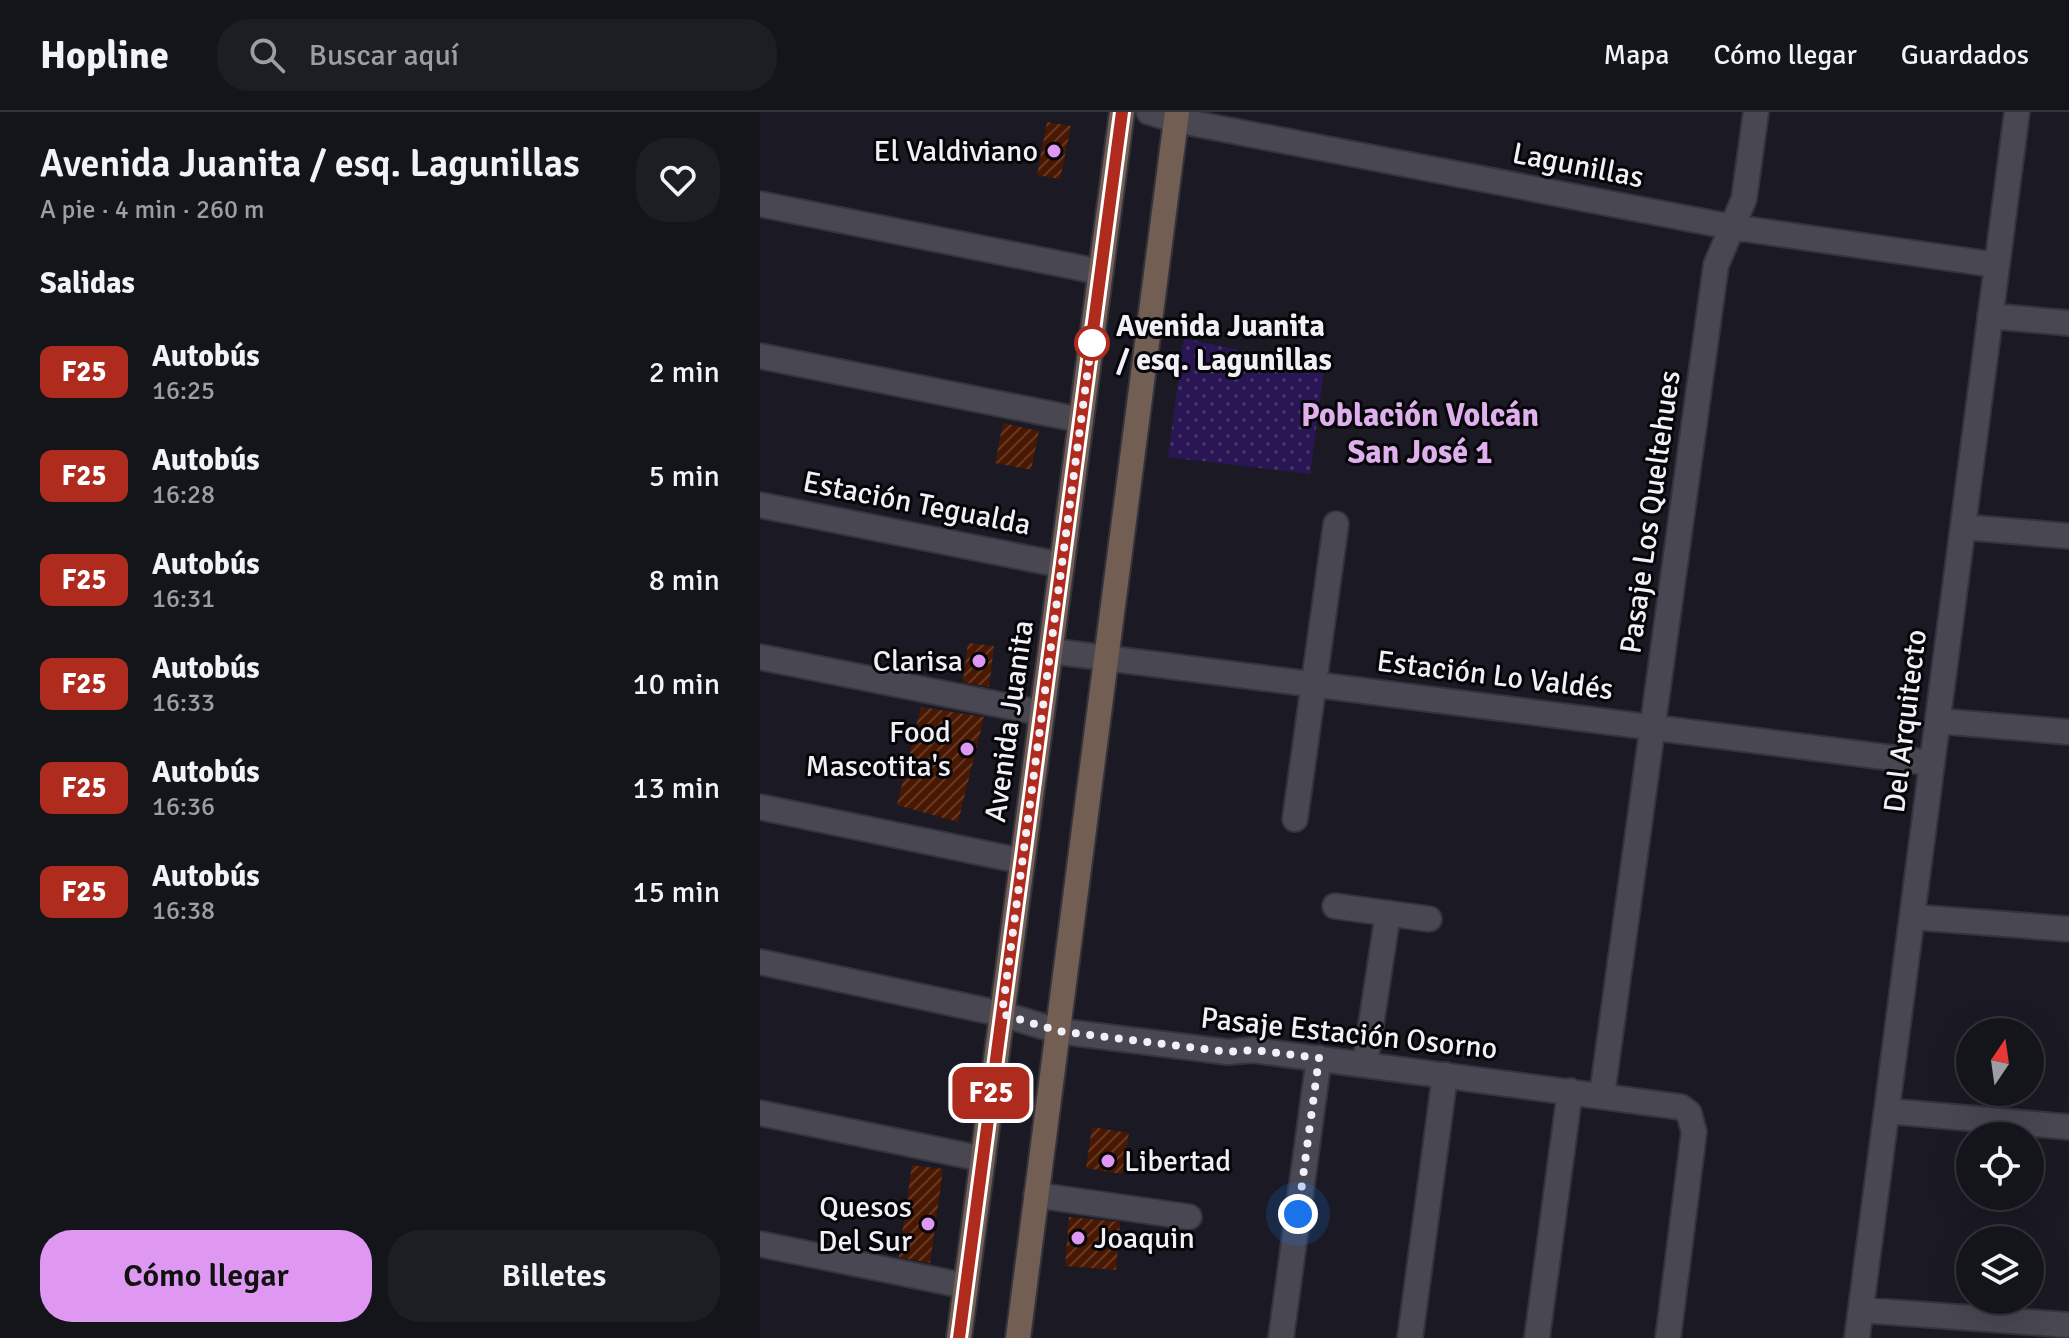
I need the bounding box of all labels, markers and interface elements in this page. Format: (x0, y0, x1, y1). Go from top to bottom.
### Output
search box (217, 19, 777, 91)
text: Hopline (40, 32, 169, 79)
icon: search (245, 33, 289, 77)
text: Buscar aquí (309, 37, 459, 74)
text: Mapa (1604, 38, 1669, 72)
text: Cómo llegar (1713, 38, 1857, 72)
text: Guardados (1901, 38, 2029, 72)
place label: El Valdiviano (874, 133, 1038, 170)
street label: Lagunillas (1509, 135, 1647, 196)
button: heart (636, 138, 720, 222)
text: Avenida Juanita / esq. Lagunillas (40, 140, 580, 187)
marker: El Valdiviano (1045, 142, 1063, 160)
text: A pie · 4 min · 260 m (40, 194, 264, 226)
text: Salidas (40, 265, 135, 302)
place label: Avenida Juanita / esq. Lagunillas (1116, 308, 1332, 379)
marker: Avenida Juanita / esq. Lagunillas (1075, 326, 1109, 360)
text: Autobús (152, 338, 260, 375)
text: 2 min (649, 354, 720, 391)
text: F25 (61, 355, 107, 389)
street label: Pasaje Los Queltehues (1612, 368, 1689, 656)
text: 16:25 (152, 375, 215, 407)
district label: Población Volcán San José 1 (1301, 396, 1539, 472)
text: Autobús (152, 442, 260, 479)
text: 5 min (649, 458, 720, 495)
text: F25 (61, 459, 107, 493)
street label: Estación Tegualda (800, 463, 1034, 544)
text: 16:28 (152, 479, 215, 511)
text: Autobús (152, 546, 260, 583)
text: 8 min (649, 562, 720, 599)
text: F25 (61, 563, 107, 597)
text: 16:31 (152, 583, 215, 615)
street label: Avenida Juanita (977, 618, 1042, 824)
street label: Del Arquitecto (1876, 627, 1935, 815)
place label: Clarisa (873, 643, 963, 680)
street label: Estación Lo Valdés (1375, 643, 1615, 708)
text: Autobús (152, 650, 260, 687)
marker: Clarisa (970, 652, 988, 670)
text: 10 min (633, 666, 720, 703)
text: F25 (61, 667, 107, 701)
text: 16:33 (152, 687, 215, 719)
place label: Food Mascotita's (805, 714, 951, 785)
marker: Food Mascotita's (958, 740, 976, 758)
text: Autobús (152, 754, 260, 791)
text: 13 min (633, 770, 720, 807)
text: F25 (61, 771, 107, 805)
text: 16:36 (152, 791, 215, 823)
text: Autobús (152, 858, 260, 895)
text: 15 min (633, 874, 720, 911)
text: F25 (61, 875, 107, 909)
text: 16:38 (152, 895, 215, 927)
street label: Pasaje Estación Osorno (1199, 1000, 1499, 1067)
north arrow (1956, 1018, 2044, 1106)
map controls (1956, 1018, 2044, 1314)
line badge: F25 (945, 1067, 1037, 1119)
text: F25 (968, 1076, 1014, 1110)
button: locate (1956, 1122, 2044, 1210)
place label: Libertad (1124, 1143, 1231, 1180)
marker: Libertad (1099, 1152, 1117, 1170)
place label: Quesos Del Sur (818, 1189, 912, 1260)
your location (1278, 1194, 1318, 1234)
marker: Quesos Del Sur (919, 1215, 937, 1233)
place label: Joaquin (1094, 1220, 1195, 1257)
button: layers (1956, 1226, 2044, 1314)
marker: Joaquin (1069, 1229, 1087, 1247)
button: Cómo llegar (40, 1230, 372, 1322)
button: Billetes (388, 1230, 720, 1322)

